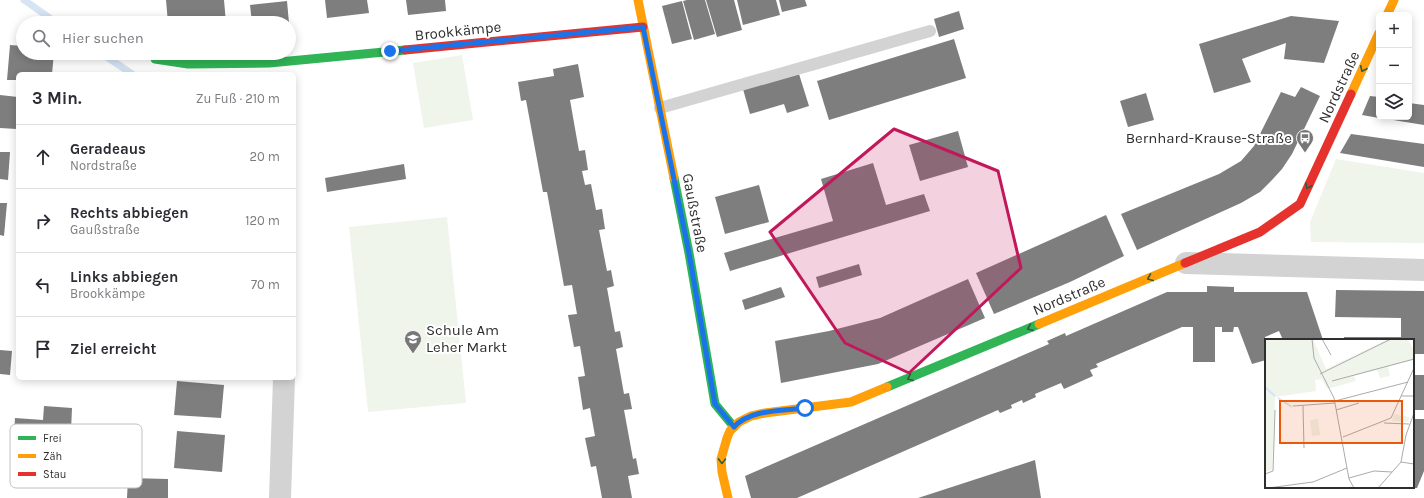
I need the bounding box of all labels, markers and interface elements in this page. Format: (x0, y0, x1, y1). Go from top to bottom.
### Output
map controls (1376, 12, 1412, 120)
button: + (1376, 12, 1412, 48)
search box (16, 16, 296, 60)
street label: Brookkämpe (414, 18, 502, 44)
icon: search (30, 27, 52, 49)
text: Hier suchen (62, 29, 144, 47)
route end (381, 42, 399, 60)
street label: Nordstraße (1315, 48, 1363, 126)
button: − (1376, 48, 1412, 84)
one-way arrow (1360, 64, 1368, 72)
button: layers (1376, 84, 1412, 120)
text: 3 Min. (32, 88, 82, 108)
text: Zu Fuß · 210 m (196, 91, 280, 106)
bus stop icon: Bernhard-Krause-Straße (1295, 128, 1315, 153)
place label: Bernhard-Krause-Straße (1126, 129, 1292, 147)
text: Geradeaus (70, 140, 146, 158)
icon: ahead (32, 146, 54, 168)
text: 20 m (250, 149, 280, 164)
text: Nordstraße (70, 158, 137, 173)
street label: Gaußstraße (679, 172, 711, 254)
one-way arrow (1305, 182, 1313, 190)
text: Rechts abbiegen (70, 204, 189, 222)
icon: right (32, 210, 54, 232)
text: 120 m (245, 213, 280, 228)
text: Gaußstraße (70, 222, 140, 237)
text: Links abbiegen (70, 268, 178, 286)
street label: Nordstraße (1030, 273, 1108, 319)
one-way arrow (1146, 273, 1154, 281)
icon: left (32, 274, 54, 296)
text: 70 m (251, 277, 280, 292)
text: Brookkämpe (70, 286, 145, 301)
place label: Schule Am Leher Markt (426, 321, 507, 356)
one-way arrow (1026, 323, 1033, 331)
school or university icon: Schule Am Leher Markt (403, 329, 423, 354)
icon: arrive (32, 338, 54, 360)
inset map (1265, 339, 1414, 488)
text: Ziel erreicht (70, 340, 156, 358)
one-way arrow (906, 373, 913, 381)
route start (796, 399, 814, 417)
legend (10, 424, 142, 488)
text: Frei (43, 432, 62, 445)
text: Zäh (43, 450, 62, 463)
one-way arrow (718, 458, 726, 464)
text: Stau (43, 468, 67, 481)

